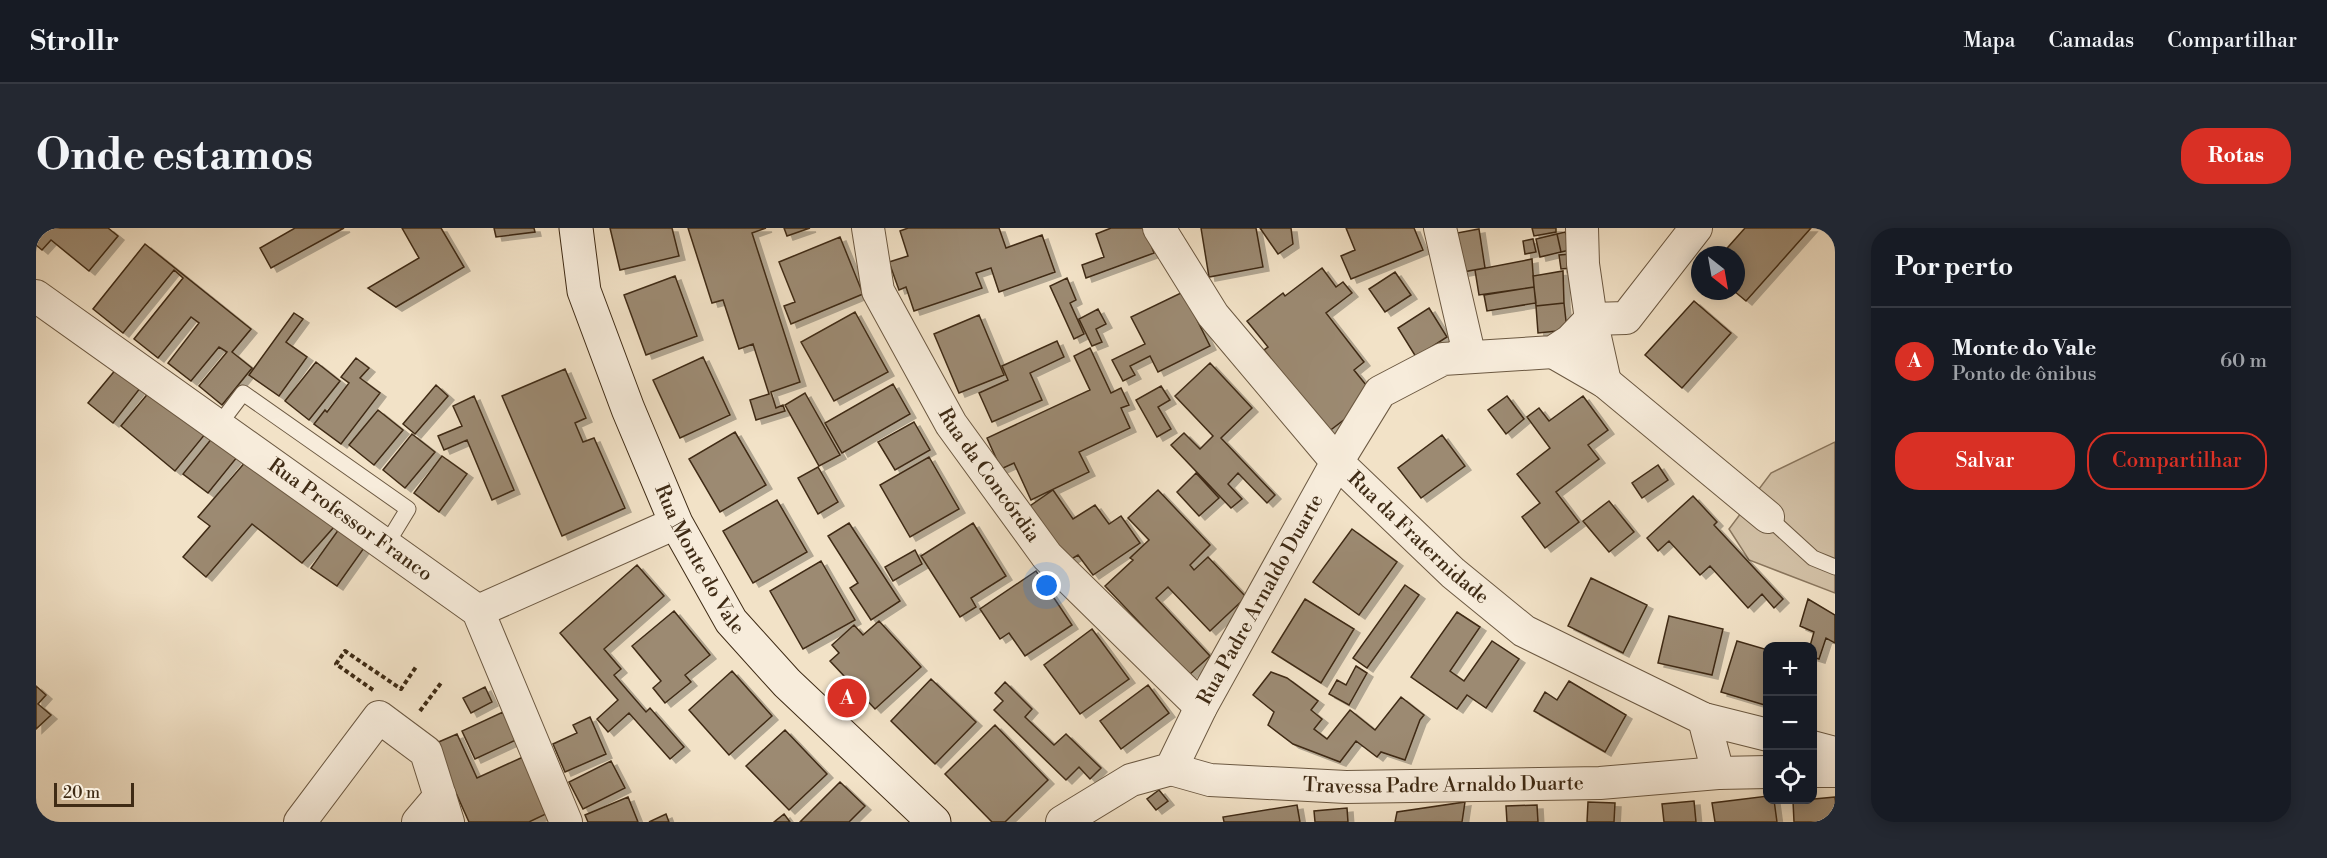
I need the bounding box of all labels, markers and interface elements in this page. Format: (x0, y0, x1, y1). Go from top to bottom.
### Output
text: Strollr (30, 24, 119, 59)
text: Mapa (1963, 28, 2015, 54)
text: Camadas (2048, 28, 2134, 54)
text: Compartilhar (2167, 28, 2297, 54)
button: Rotas (2181, 128, 2291, 184)
text: Onde estamos (36, 130, 313, 183)
north arrow (1691, 246, 1745, 300)
text: Por perto (1895, 251, 2013, 283)
text: Monte do Vale (1952, 335, 2096, 362)
text: A (1907, 349, 1922, 374)
text: 60 m (2220, 349, 2267, 374)
text: Ponto de ônibus (1952, 362, 2097, 387)
street label: Rua da Concórdia (932, 404, 1046, 548)
button: Salvar (1895, 432, 2075, 490)
button: Compartilhar (2087, 432, 2267, 490)
street label: Rua Professor Franco (263, 453, 437, 587)
street label: Rua da Fraternidade (1342, 466, 1494, 610)
street label: Rua Monte do Vale (649, 481, 750, 640)
street label: Rua Padre Arnaldo Duarte (1192, 490, 1329, 709)
your location (1032, 571, 1061, 600)
map controls (1763, 642, 1817, 804)
button: + (1763, 642, 1817, 696)
pin: A (828, 676, 866, 720)
button: − (1763, 696, 1817, 750)
button: locate (1763, 750, 1817, 804)
street label: Travessa Padre Arnaldo Duarte (1302, 771, 1584, 800)
scale bar (54, 780, 134, 808)
text: 20 m (63, 783, 100, 803)

